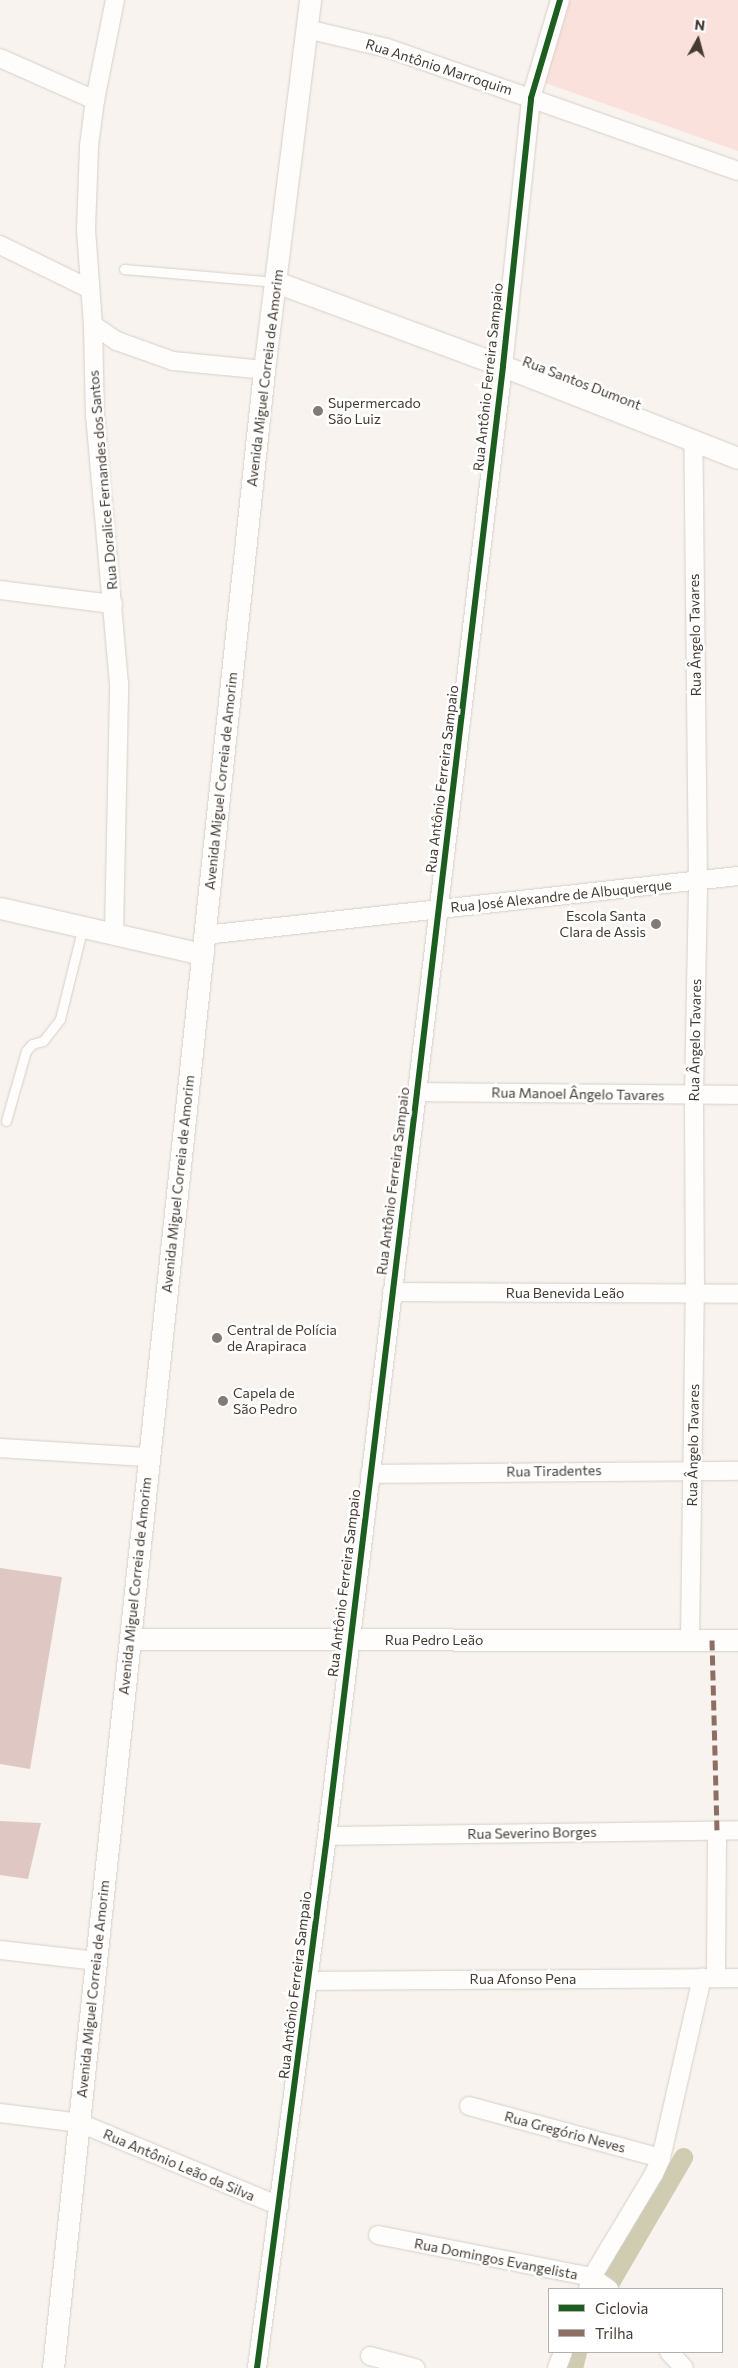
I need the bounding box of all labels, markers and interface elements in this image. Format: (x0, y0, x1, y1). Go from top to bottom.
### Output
north arrow (673, 15, 723, 65)
text: N (694, 16, 706, 34)
street label: Rua Antônio Marroquim (364, 35, 514, 99)
street label: Avenida Miguel Correia de Amorim (243, 268, 287, 488)
street label: Rua Antônio Ferreira Sampaio (470, 282, 506, 472)
street label: Rua Santos Dumont (520, 353, 644, 413)
street label: Rua Doralice Fernandes dos Santos (85, 369, 121, 591)
place label: Supermercado São Luiz (328, 395, 421, 428)
marker: Supermercado São Luiz (312, 405, 324, 417)
street label: Rua Ângelo Tavares (686, 574, 704, 696)
street label: Avenida Miguel Correia de Amorim (201, 671, 241, 891)
street label: Rua Antônio Ferreira Sampaio (422, 684, 462, 874)
street label: Rua José Alexandre de Albuquerque (450, 876, 672, 916)
place label: Escola Santa Clara de Assis (560, 908, 646, 940)
marker: Escola Santa Clara de Assis (650, 918, 662, 930)
street label: Rua Ângelo Tavares (686, 979, 704, 1101)
street label: Avenida Miguel Correia de Amorim (158, 1074, 198, 1294)
street label: Rua Manoel Ângelo Tavares (491, 1084, 665, 1104)
street label: Rua Antônio Ferreira Sampaio (373, 1086, 413, 1276)
street label: Rua Benevida Leão (506, 1285, 624, 1301)
place label: Central de Polícia de Arapiraca (227, 1322, 337, 1354)
marker: Central de Polícia de Arapiraca (211, 1332, 223, 1344)
street label: Rua Ângelo Tavares (684, 1384, 702, 1506)
place label: Capela de São Pedro (233, 1385, 297, 1418)
marker: Capela de São Pedro (217, 1395, 229, 1407)
street label: Rua Tiradentes (506, 1462, 602, 1480)
street label: Avenida Miguel Correia de Amorim (115, 1476, 155, 1696)
street label: Rua Antônio Ferreira Sampaio (324, 1488, 364, 1678)
street label: Rua Pedro Leão (385, 1632, 483, 1648)
street label: Rua Severino Borges (467, 1823, 597, 1843)
street label: Avenida Miguel Correia de Amorim (73, 1879, 113, 2099)
street label: Rua Antônio Ferreira Sampaio (275, 1890, 315, 2080)
street label: Rua Afonso Pena (470, 1971, 576, 1987)
street label: Rua Gregório Neves (503, 2108, 627, 2156)
street label: Rua Antônio Leão da Silva (101, 2125, 257, 2205)
street label: Rua Domingos Evangelista (413, 2235, 579, 2283)
legend (548, 2288, 723, 2353)
text: Ciclovia (595, 2299, 648, 2317)
text: Trilha (595, 2324, 633, 2342)

